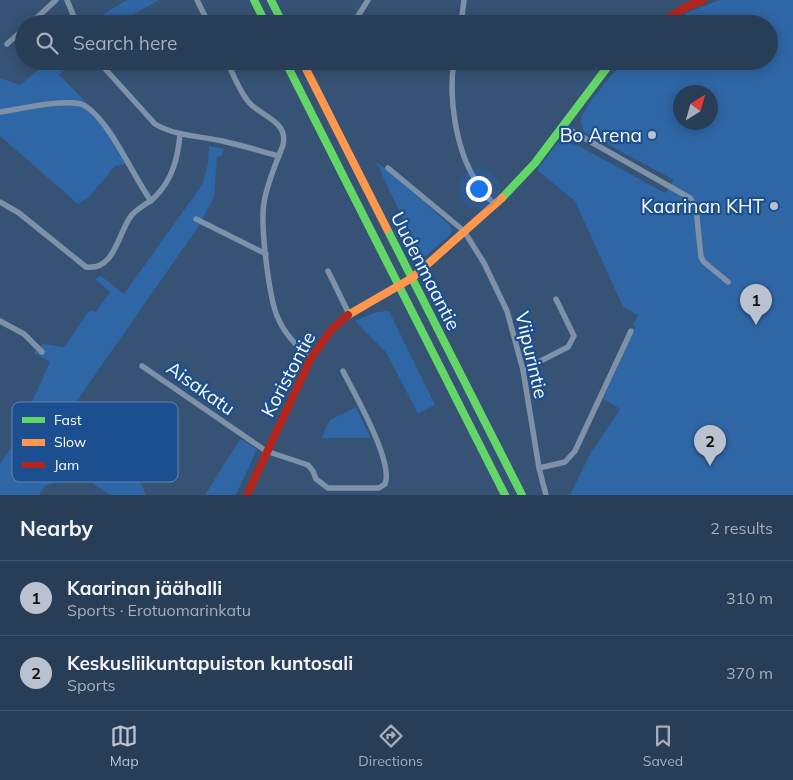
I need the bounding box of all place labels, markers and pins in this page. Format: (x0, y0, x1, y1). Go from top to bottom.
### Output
place label: Bo Arena (560, 123, 642, 147)
marker: Bo Arena (646, 129, 658, 141)
place label: Kaarinan KHT (641, 194, 765, 218)
marker: Kaarinan KHT (768, 200, 780, 212)
pin: 1 (740, 284, 772, 325)
pin: 2 (694, 425, 726, 466)

